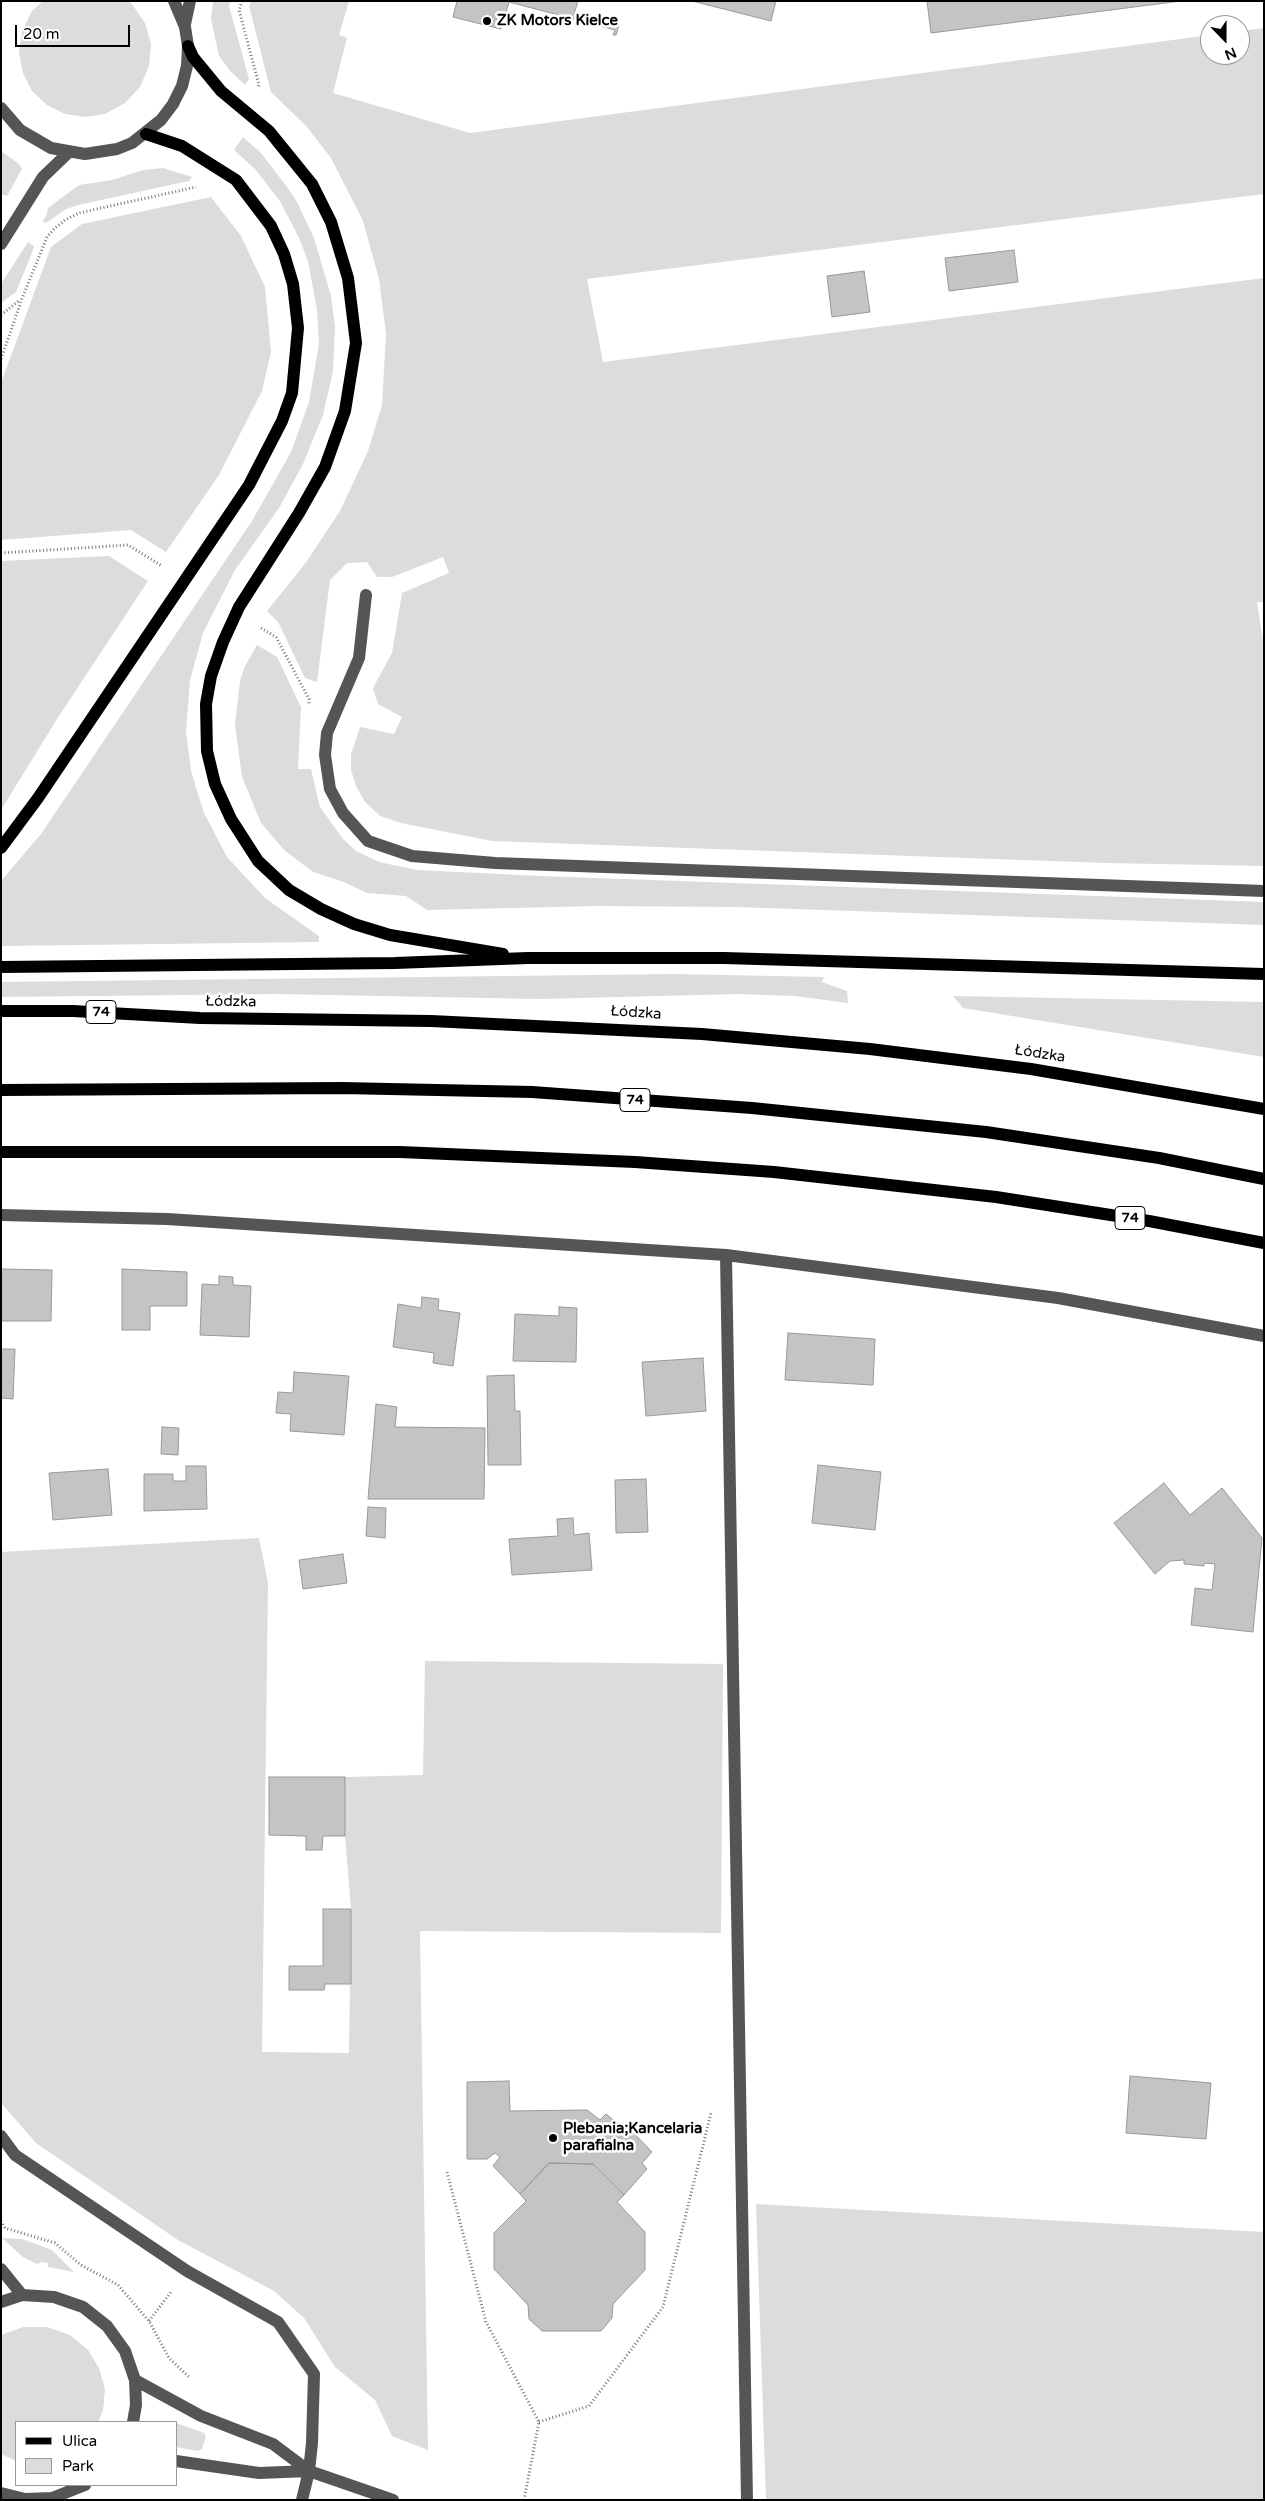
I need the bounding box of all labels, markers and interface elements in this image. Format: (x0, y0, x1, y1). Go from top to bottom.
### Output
place label: ZK Motors Kielce (497, 12, 618, 30)
scale bar (18, 15, 132, 47)
marker: ZK Motors Kielce (481, 15, 493, 27)
north arrow (1200, 15, 1250, 65)
text: 20 m (23, 25, 60, 43)
text: N (1222, 43, 1239, 63)
street label: Łódzka (205, 993, 257, 1011)
road number: 74 (86, 1000, 116, 1024)
street label: Łódzka (610, 1002, 662, 1024)
street label: Łódzka (1013, 1041, 1067, 1067)
road number: 74 (620, 1088, 650, 1112)
road number: 74 (1115, 1206, 1145, 1230)
place label: Plebania;Kancelaria parafialna (563, 2120, 702, 2155)
marker: Plebania;Kancelaria parafialna (547, 2132, 559, 2144)
legend (15, 2421, 178, 2486)
text: Ulica (62, 2432, 97, 2450)
text: Park (62, 2457, 94, 2475)

